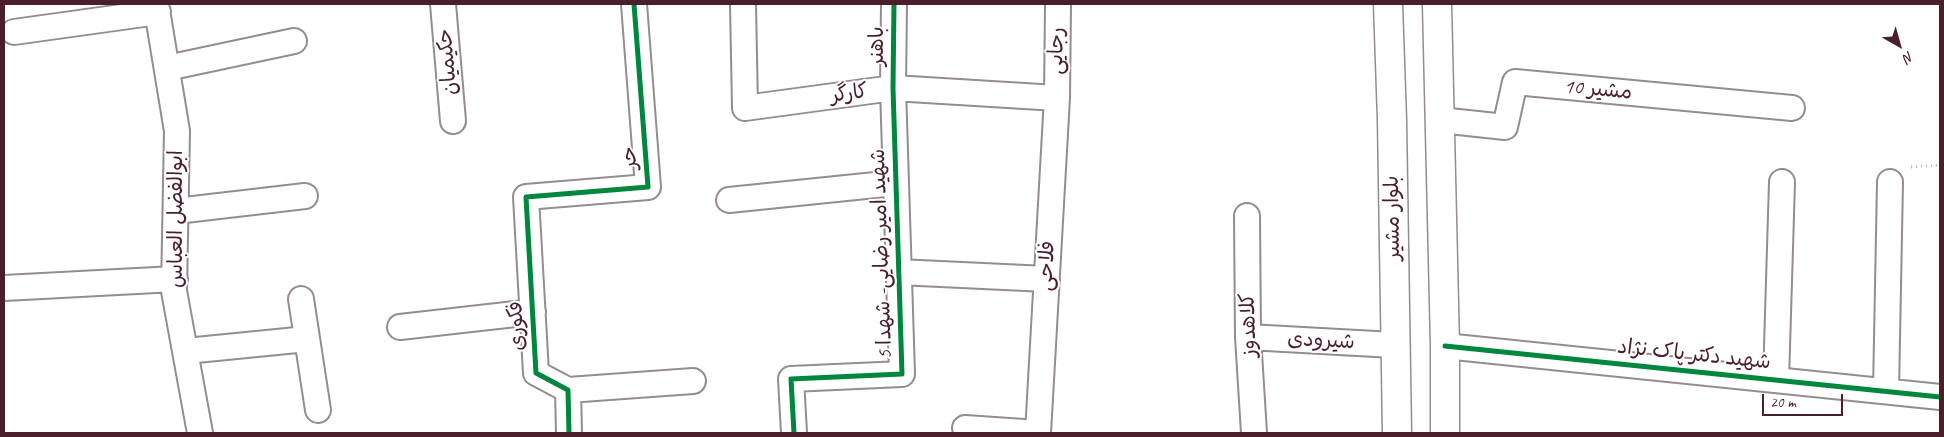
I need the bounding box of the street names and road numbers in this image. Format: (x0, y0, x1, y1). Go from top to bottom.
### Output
street label: باهنر (864, 26, 890, 66)
street label: رجایی (1044, 27, 1070, 75)
street label: حکیمیان (433, 28, 463, 96)
street label: مشیر 10 (1563, 74, 1633, 106)
street label: کارگر (829, 79, 869, 109)
street label: حر (617, 146, 643, 170)
street label: شهید امیر رضایی- شهدا 5 (866, 148, 898, 360)
street label: ابوالفضل العباس (163, 150, 189, 288)
street label: بلوار مشیر (1380, 175, 1406, 261)
street label: فلاحی (1033, 240, 1061, 292)
street label: کلاهدوز (1235, 292, 1263, 358)
street label: فکوری (503, 301, 531, 351)
street label: شیرودی (1287, 327, 1355, 355)
street label: شهید دکتر پاک نژاد (1616, 334, 1772, 376)

